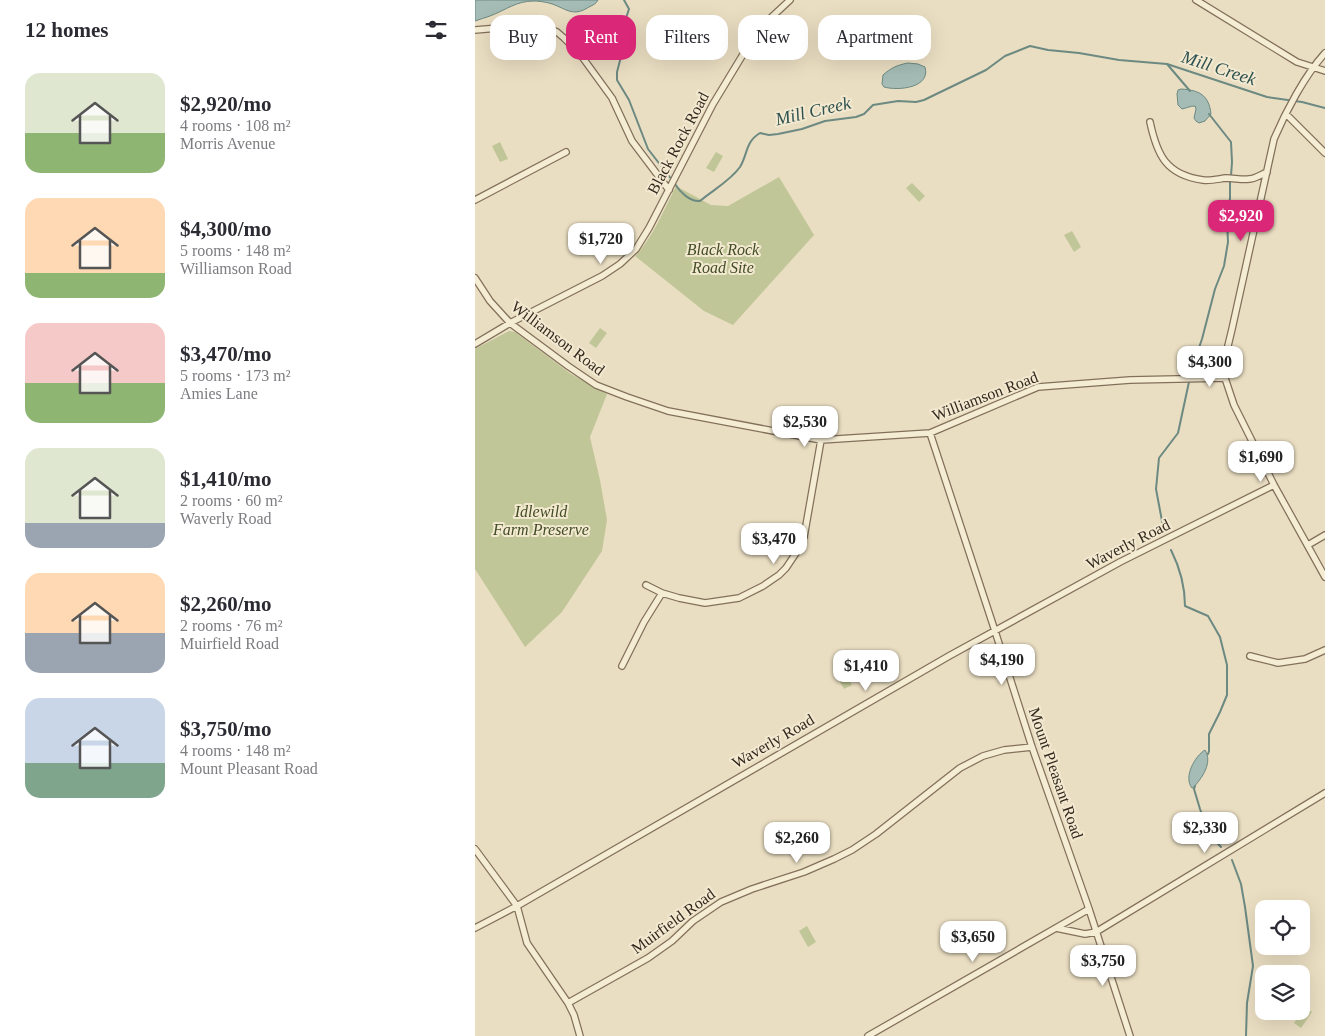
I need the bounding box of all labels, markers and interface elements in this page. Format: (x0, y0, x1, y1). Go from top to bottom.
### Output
chip: Buy (490, 15, 556, 60)
chip: Rent (566, 15, 636, 60)
chip: Filters (646, 15, 728, 60)
chip: New (738, 15, 808, 60)
chip: Apartment (818, 15, 931, 60)
icon: filters (422, 16, 450, 44)
text: 12 homes (25, 18, 108, 42)
water label: Mill Creek (1178, 46, 1260, 90)
street label: Black Rock Road (644, 89, 712, 197)
text: $2,920/mo (180, 92, 272, 116)
water label: Mill Creek (772, 92, 854, 130)
icon: home (65, 93, 125, 153)
text: 4 rooms · 108 m² (180, 117, 291, 134)
text: Morris Avenue (180, 135, 275, 152)
pin: $2,920 (1200, 200, 1282, 242)
text: $2,920 (1219, 207, 1263, 224)
text: $4,300/mo (180, 217, 272, 241)
icon: home (65, 218, 125, 278)
pin: $1,720 (560, 222, 642, 265)
text: $1,720 (579, 230, 623, 247)
park label: Black Rock Road Site (687, 241, 760, 276)
text: 5 rooms · 148 m² (180, 242, 291, 259)
text: Williamson Road (180, 260, 292, 277)
street label: Williamson Road (508, 298, 608, 378)
text: $3,470/mo (180, 342, 272, 366)
icon: home (65, 343, 125, 403)
pin: $4,300 (1169, 346, 1251, 388)
text: $4,300 (1188, 353, 1232, 370)
text: 5 rooms · 173 m² (180, 367, 291, 384)
street label: Williamson Road (930, 368, 1040, 424)
text: Amies Lane (180, 385, 258, 402)
pin: $2,530 (764, 406, 846, 448)
text: $2,530 (783, 413, 827, 430)
pin: $1,690 (1220, 440, 1302, 483)
text: $1,690 (1239, 448, 1283, 465)
text: $1,410/mo (180, 467, 272, 491)
icon: home (65, 468, 125, 528)
text: 2 rooms · 60 m² (180, 492, 283, 509)
park label: Idlewild Farm Preserve (492, 503, 589, 538)
text: Waverly Road (180, 510, 272, 527)
street label: Waverly Road (1083, 516, 1173, 573)
pin: $3,470 (733, 522, 815, 565)
text: $3,470 (752, 530, 796, 547)
text: $2,260/mo (180, 592, 272, 616)
icon: home (65, 593, 125, 653)
text: 2 rooms · 76 m² (180, 617, 283, 634)
text: Muirfield Road (180, 635, 279, 652)
pin: $4,190 (961, 644, 1043, 686)
pin: $1,410 (825, 650, 907, 692)
text: $4,190 (980, 651, 1024, 668)
text: $1,410 (844, 657, 888, 674)
street label: Mount Pleasant Road (1026, 705, 1086, 841)
street label: Waverly Road (729, 711, 817, 772)
text: $3,750/mo (180, 717, 272, 741)
icon: home (65, 718, 125, 778)
text: 4 rooms · 148 m² (180, 742, 291, 759)
text: Mount Pleasant Road (180, 760, 318, 777)
pin: $2,330 (1164, 812, 1246, 854)
text: $2,330 (1183, 819, 1227, 836)
pin: $2,260 (756, 822, 838, 864)
text: $2,260 (775, 829, 819, 846)
street label: Muirfield Road (628, 885, 718, 957)
map controls (1255, 900, 1310, 1020)
button: locate (1255, 900, 1310, 955)
pin: $3,650 (932, 920, 1014, 963)
text: $3,650 (951, 928, 995, 945)
pin: $3,750 (1062, 944, 1144, 987)
text: $3,750 (1081, 952, 1125, 969)
button: layers (1255, 965, 1310, 1020)

